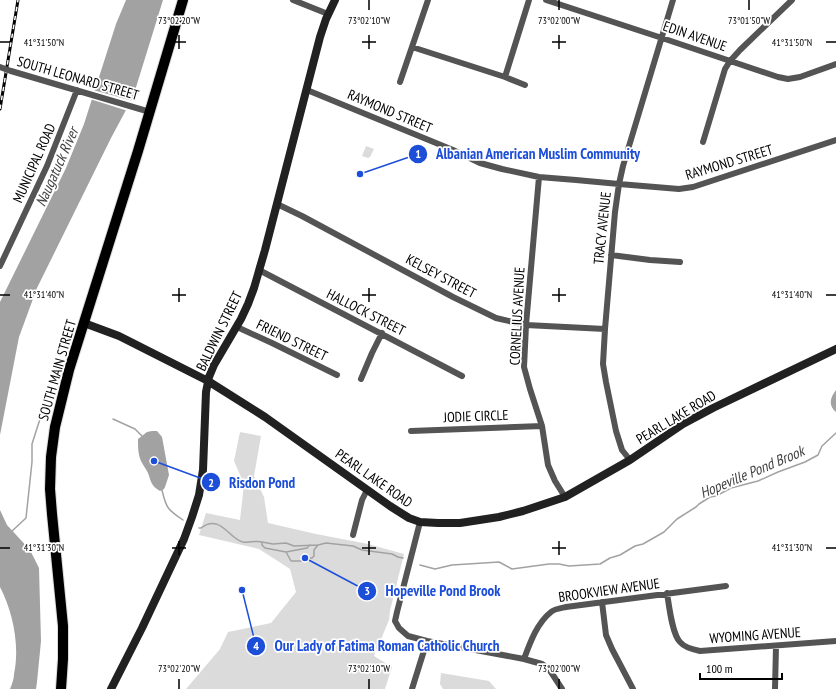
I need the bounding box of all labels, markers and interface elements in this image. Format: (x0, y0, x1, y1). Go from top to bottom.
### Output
text: 73°02'20"W (158, 14, 200, 27)
text: 73°02'10"W (348, 14, 390, 27)
text: 73°02'00"W (538, 14, 580, 27)
text: 73°01'50"W (728, 14, 770, 27)
street label: EDIN AVENUE (661, 17, 729, 55)
text: 41°31'50"N (24, 36, 64, 49)
text: 41°31'50"N (772, 36, 812, 49)
street label: SOUTH LEONARD STREET (15, 52, 142, 104)
street label: RAYMOND STREET (345, 85, 436, 137)
street label: MUNICIPAL ROAD (9, 121, 59, 205)
water label: Naugatuck River (31, 123, 83, 209)
callout: Albanian American Muslim Community (408, 140, 648, 167)
street label: RAYMOND STREET (683, 140, 775, 184)
text: Albanian American Muslim Community (435, 144, 641, 163)
text: 1 (415, 146, 421, 161)
street label: TRACY AVENUE (589, 191, 615, 265)
street label: KELSEY STREET (403, 250, 480, 302)
street label: CORNELIUS AVENUE (505, 266, 529, 366)
street label: HALLOCK STREET (324, 284, 409, 340)
text: 41°31'40"N (24, 288, 64, 301)
street label: BALDWIN STREET (192, 288, 246, 374)
text: 41°31'40"N (772, 288, 812, 301)
street label: FRIEND STREET (254, 315, 331, 365)
street label: SOUTH MAIN STREET (34, 317, 80, 423)
street label: PEARL LAKE ROAD (633, 386, 719, 448)
street label: JODIE CIRCLE (442, 406, 509, 426)
water label: Hopeville Pond Brook (697, 440, 809, 502)
street label: PEARL LAKE ROAD (332, 445, 416, 511)
callout: Risdon Pond (201, 469, 303, 496)
text: Risdon Pond (229, 473, 295, 492)
text: 2 (208, 475, 214, 490)
text: 41°31'30"N (24, 541, 64, 554)
text: 41°31'30"N (772, 541, 812, 554)
street label: BROOKVIEW AVENUE (557, 574, 661, 606)
callout: Hopeville Pond Brook (357, 577, 508, 604)
text: Hopeville Pond Brook (386, 581, 501, 600)
text: 3 (364, 583, 370, 598)
street label: WYOMING AVENUE (709, 623, 801, 647)
callout: Our Lady of Fatima Roman Catholic Church (246, 632, 508, 659)
text: Our Lady of Fatima Roman Catholic Church (275, 636, 500, 655)
text: 4 (253, 638, 259, 653)
scale bar (700, 655, 782, 681)
text: 100 m (706, 661, 733, 676)
text: 73°02'20"W (158, 662, 200, 675)
text: 73°02'10"W (348, 662, 390, 675)
text: 73°02'00"W (538, 662, 580, 675)

